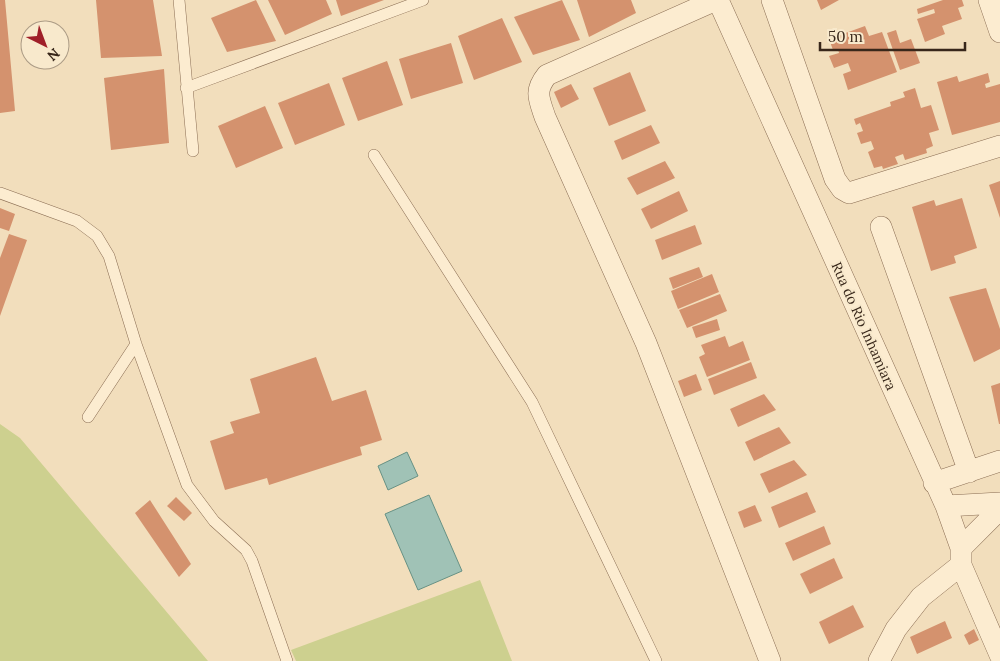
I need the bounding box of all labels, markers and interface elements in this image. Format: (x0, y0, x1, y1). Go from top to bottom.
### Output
north arrow (20, 20, 70, 70)
scale bar (820, 20, 965, 52)
text: 50 m (828, 27, 863, 46)
text: N (44, 44, 64, 65)
street label: Rua do Rio Inhamiara (828, 259, 900, 393)

